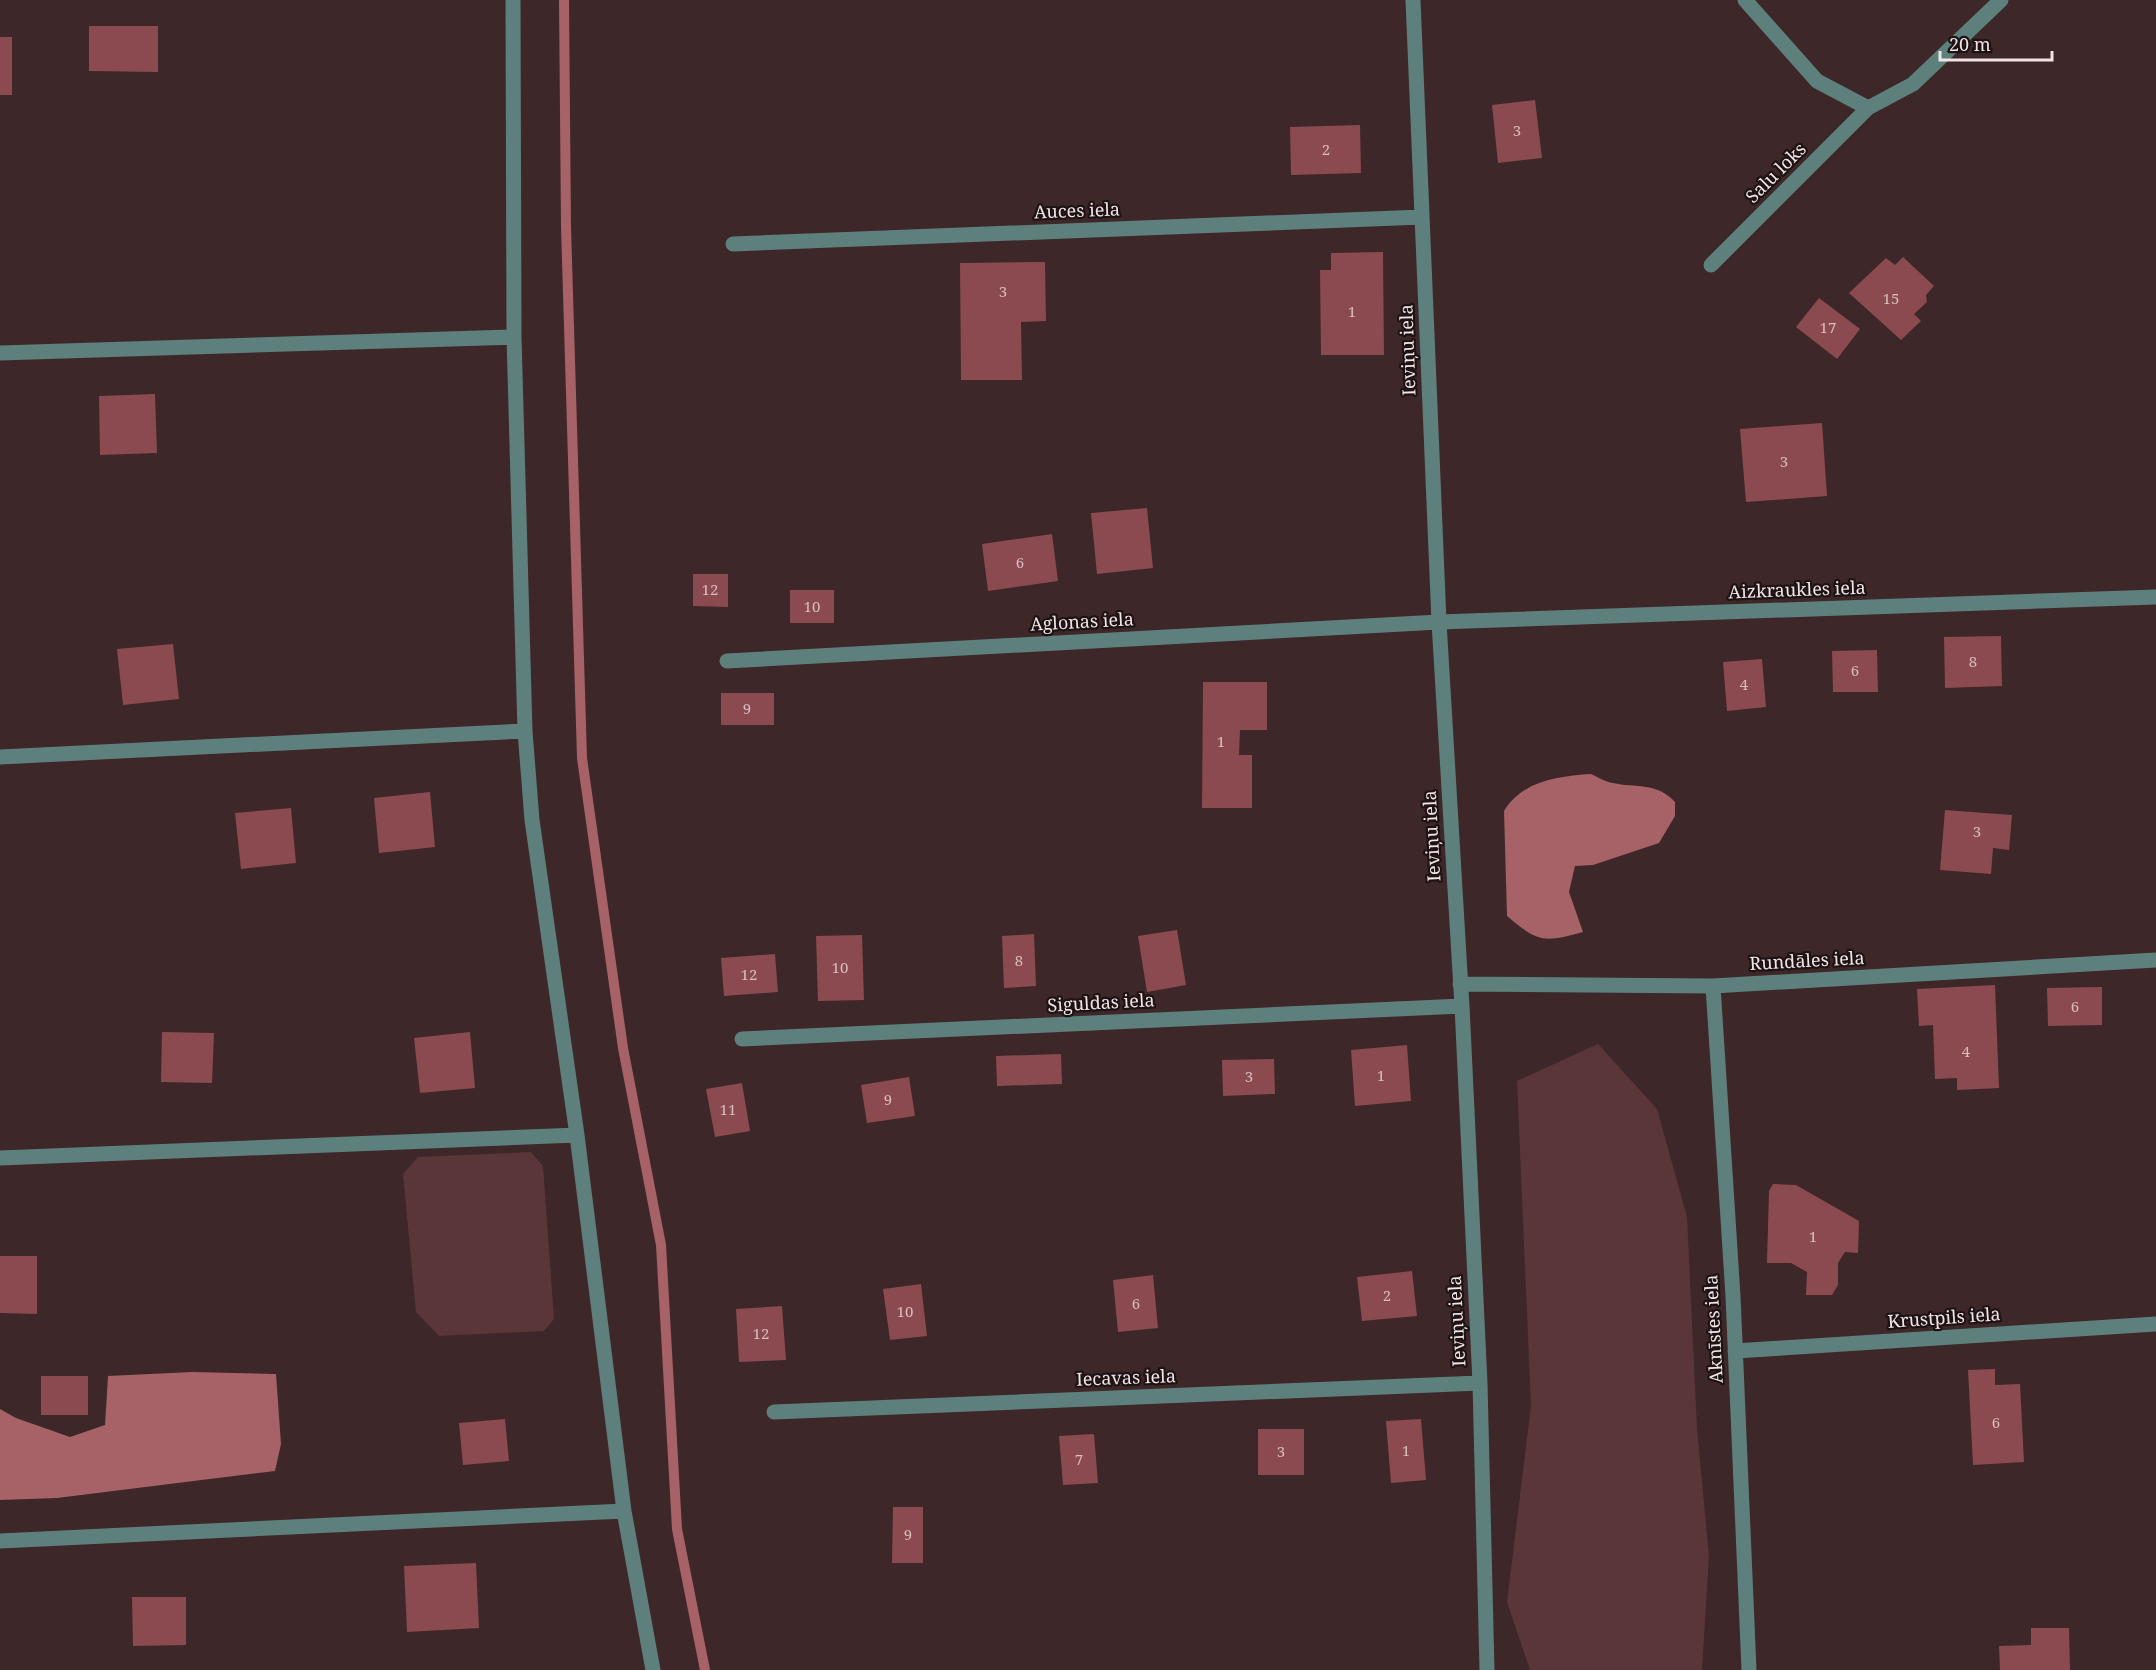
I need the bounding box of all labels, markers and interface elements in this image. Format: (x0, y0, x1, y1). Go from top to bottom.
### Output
scale bar (1940, 24, 2052, 62)
text: 20 m (1949, 32, 1991, 56)
house number: 3 (1513, 120, 1521, 140)
street label: Salu loks (1740, 137, 1811, 208)
house number: 2 (1322, 139, 1330, 159)
street label: Auces iela (1033, 197, 1120, 223)
house number: 3 (999, 281, 1007, 301)
house number: 15 (1883, 288, 1899, 308)
house number: 1 (1348, 301, 1356, 321)
street label: Ieviņu iela (1393, 304, 1421, 396)
house number: 17 (1820, 317, 1836, 337)
house number: 3 (1780, 451, 1788, 471)
house number: 6 (1016, 552, 1024, 572)
street label: Aizkraukles iela (1728, 575, 1866, 603)
house number: 12 (702, 579, 718, 599)
house number: 10 (804, 596, 820, 616)
street label: Aglonas iela (1030, 606, 1134, 636)
house number: 8 (1969, 651, 1977, 671)
house number: 6 (1851, 660, 1859, 680)
house number: 4 (1740, 674, 1749, 694)
house number: 9 (743, 698, 751, 718)
house number: 1 (1217, 731, 1225, 751)
street label: Ieviņu iela (1417, 790, 1445, 882)
house number: 3 (1973, 821, 1981, 841)
street label: Rundāles iela (1749, 945, 1865, 975)
house number: 8 (1015, 950, 1023, 970)
house number: 10 (832, 957, 848, 977)
house number: 12 (741, 964, 757, 984)
street label: Siguldas iela (1047, 987, 1155, 1017)
house number: 6 (2071, 996, 2079, 1016)
house number: 4 (1962, 1041, 1971, 1061)
house number: 1 (1377, 1065, 1385, 1085)
house number: 3 (1245, 1066, 1253, 1086)
house number: 9 (884, 1089, 892, 1109)
house number: 11 (720, 1099, 736, 1119)
house number: 1 (1809, 1226, 1817, 1246)
street label: Aknīstes iela (1698, 1274, 1728, 1384)
street label: Ieviņu iela (1442, 1275, 1470, 1367)
house number: 2 (1383, 1285, 1391, 1305)
house number: 6 (1132, 1293, 1140, 1313)
house number: 10 (897, 1301, 913, 1321)
street label: Krustpils iela (1887, 1301, 2001, 1333)
house number: 12 (753, 1323, 769, 1343)
street label: Iecavas iela (1076, 1363, 1176, 1391)
house number: 6 (1992, 1412, 2000, 1432)
house number: 1 (1402, 1440, 1410, 1460)
house number: 3 (1277, 1441, 1285, 1461)
house number: 7 (1075, 1449, 1083, 1469)
house number: 9 (904, 1524, 912, 1544)

